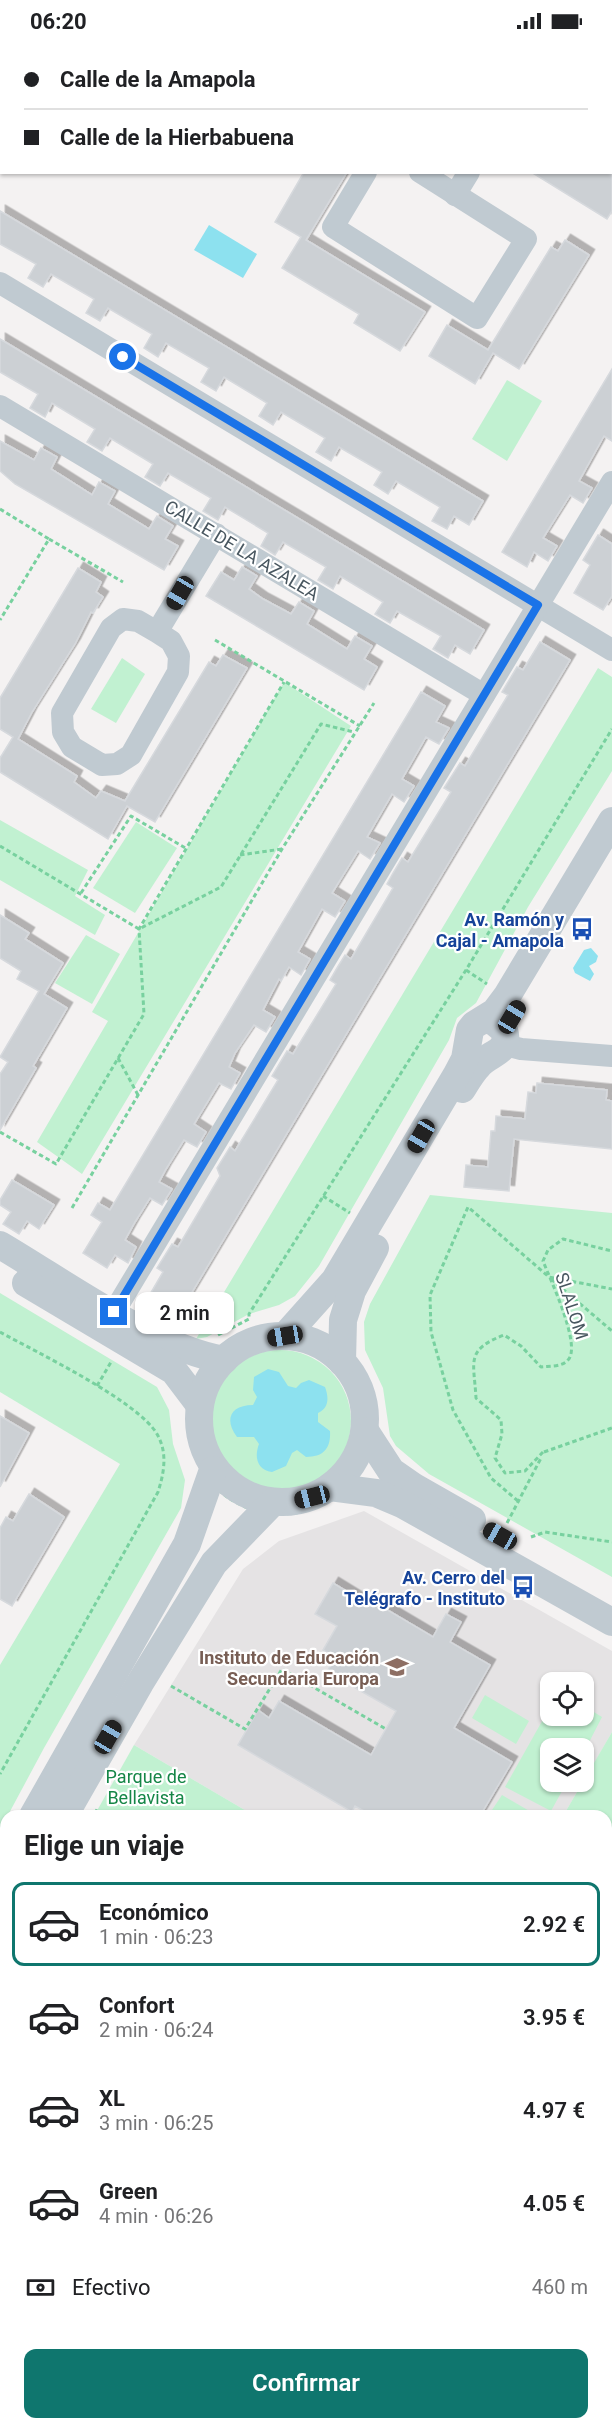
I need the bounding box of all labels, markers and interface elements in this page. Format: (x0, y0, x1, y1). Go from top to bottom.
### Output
text: 06:20 (30, 9, 87, 34)
text: Calle de la Amapola (60, 67, 256, 92)
text: Calle de la Hierbabuena (60, 125, 294, 150)
route start (109, 343, 136, 370)
street label: CALLE DE LA AZALEA (161, 496, 323, 604)
car (163, 573, 197, 613)
place label: Av. Ramón y Cajal - Amapola (436, 909, 565, 951)
bus stop icon: Av. Ramón y Cajal - Amapola (569, 916, 595, 942)
car (495, 997, 529, 1037)
car (404, 1116, 438, 1156)
street label: SLALOM (551, 1270, 593, 1342)
callout: 2 min (135, 1291, 234, 1333)
route end (100, 1298, 127, 1325)
text: 2 min (159, 1301, 210, 1325)
car (266, 1324, 304, 1348)
car (292, 1484, 332, 1510)
car (480, 1519, 520, 1553)
place label: Av. Cerro del Telégrafo - Instituto (344, 1567, 505, 1609)
bus stop icon: Av. Cerro del Telégrafo - Instituto (510, 1574, 536, 1600)
place label: Instituto de Educación Secundaria Europa (199, 1647, 379, 1689)
school or university icon: Instituto de Educación Secundaria Europa (384, 1654, 410, 1680)
map controls (540, 1672, 594, 1792)
button: locate (540, 1672, 594, 1726)
car (91, 1717, 125, 1757)
button: layers (540, 1738, 594, 1792)
park label: Parque de Bellavista (106, 1766, 186, 1808)
text: Elige un viaje (24, 1830, 184, 1862)
icon: car (27, 1897, 81, 1951)
text: Económico (99, 1900, 209, 1925)
text: 2.92 € (523, 1912, 585, 1937)
text: 1 min · 06:23 (99, 1925, 214, 1949)
icon: car (27, 1990, 81, 2044)
text: Confort (99, 1993, 174, 2018)
text: 3.95 € (523, 2005, 585, 2030)
text: 2 min · 06:24 (99, 2018, 214, 2042)
icon: car (27, 2083, 81, 2137)
text: XL (99, 2086, 125, 2111)
text: 4.97 € (523, 2098, 585, 2123)
text: 3 min · 06:25 (99, 2111, 214, 2135)
icon: car (27, 2176, 81, 2230)
text: Green (99, 2179, 158, 2204)
text: 4.05 € (523, 2191, 585, 2216)
text: 4 min · 06:26 (99, 2204, 214, 2228)
icon: cash (24, 2271, 57, 2304)
text: Efectivo (72, 2275, 150, 2300)
text: 460 m (532, 2275, 588, 2299)
button: Confirmar (24, 2349, 588, 2418)

